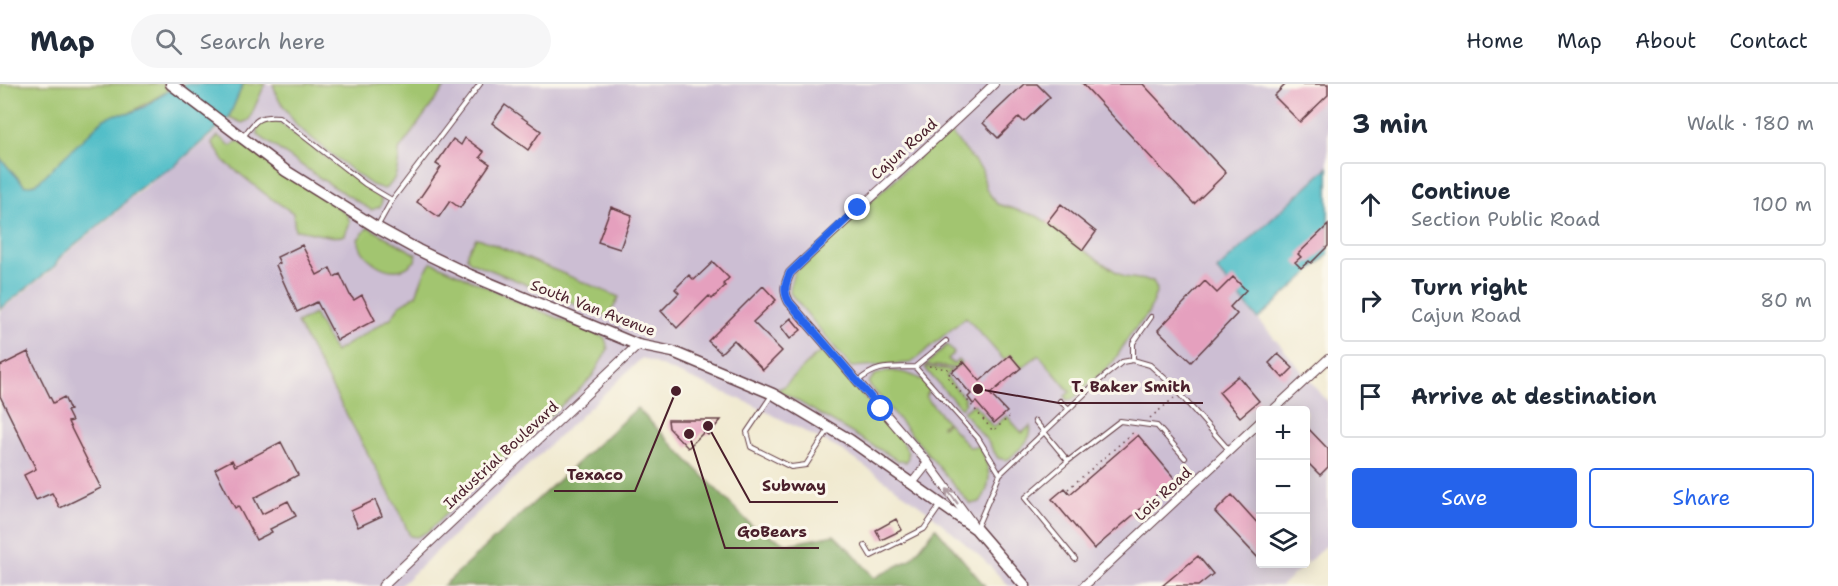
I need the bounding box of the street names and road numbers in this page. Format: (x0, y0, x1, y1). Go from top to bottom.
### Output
street label: Cajun Road (867, 114, 942, 184)
street label: South Van Avenue (528, 275, 658, 341)
street label: Industrial Boulevard (439, 396, 563, 513)
street label: Lois Road (1130, 462, 1196, 526)

